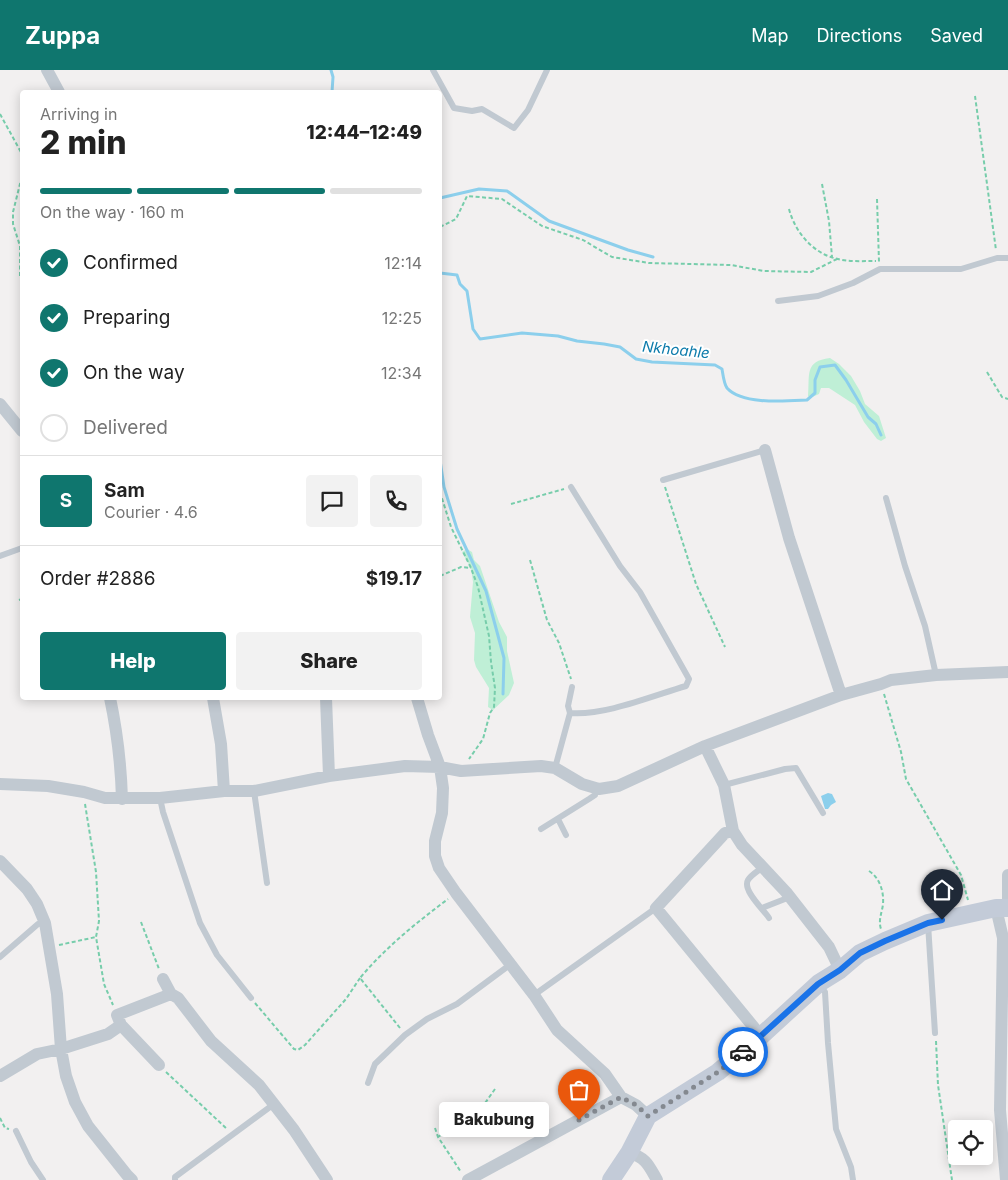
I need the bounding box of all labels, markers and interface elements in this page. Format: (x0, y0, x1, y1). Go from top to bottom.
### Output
text: Zuppa (25, 21, 100, 50)
text: Map (751, 25, 789, 46)
text: Directions (817, 25, 902, 46)
text: Saved (930, 25, 983, 46)
text: Arriving in (40, 104, 117, 124)
text: 12:44–12:49 (306, 121, 422, 144)
text: 2 min (40, 123, 126, 162)
text: On the way · 160 m (40, 202, 184, 222)
icon: check (40, 249, 68, 277)
text: Confirmed (83, 251, 178, 274)
text: 12:14 (384, 253, 422, 273)
icon: check (40, 304, 68, 332)
text: Preparing (83, 306, 170, 329)
text: 12:25 (382, 308, 422, 328)
water label: Nkhoahle (641, 337, 711, 362)
icon: check (40, 359, 68, 387)
text: On the way (83, 361, 185, 384)
text: 12:34 (381, 363, 422, 383)
text: Delivered (83, 416, 168, 439)
button: chat (306, 475, 358, 527)
button: phone (370, 475, 422, 527)
text: Sam (104, 479, 145, 502)
text: S (60, 489, 72, 512)
text: Courier · 4.6 (104, 502, 198, 522)
text: Order #2886 (40, 567, 155, 590)
text: $19.17 (366, 567, 422, 590)
button: Help (40, 632, 226, 690)
button: Share (236, 632, 422, 690)
pin (921, 869, 963, 920)
icon: home (928, 876, 956, 904)
courier (718, 1027, 768, 1077)
icon: car (729, 1038, 757, 1066)
pin (558, 1069, 600, 1120)
icon: bag (565, 1076, 593, 1104)
callout: Bakubung (439, 1102, 549, 1138)
text: Bakubung (454, 1109, 534, 1129)
map controls (948, 1120, 993, 1165)
button: locate (948, 1120, 993, 1165)

